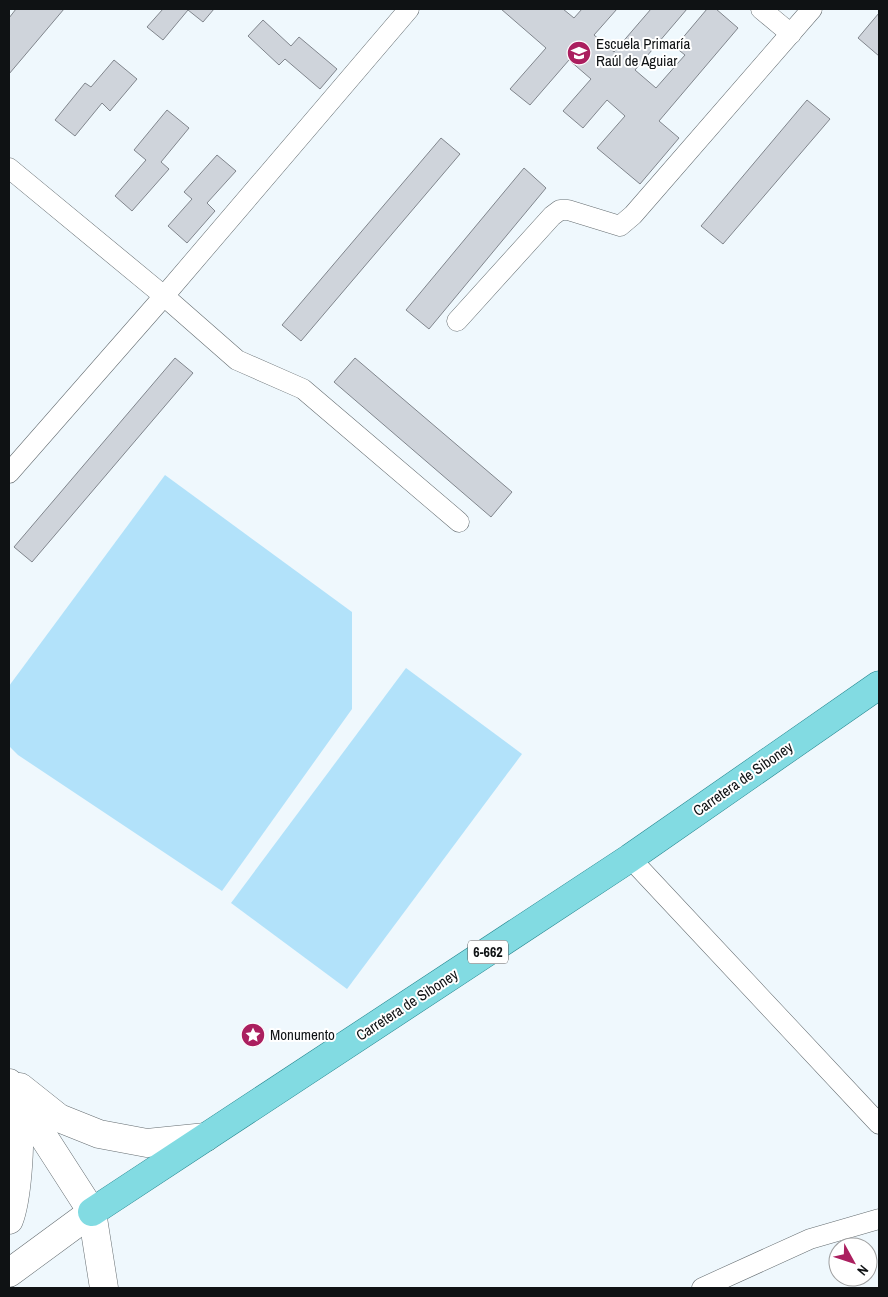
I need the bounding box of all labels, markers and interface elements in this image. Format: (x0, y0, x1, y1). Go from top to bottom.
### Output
place label: Escuela Primaría Raúl de Aguiar (596, 33, 690, 71)
school or university icon: Escuela Primaría Raúl de Aguiar (566, 40, 592, 66)
street label: Carretera de Siboney (689, 736, 798, 821)
road number: 6-662 (468, 940, 508, 964)
street label: Carretera de Siboney (352, 963, 462, 1045)
place icon: Monumento (240, 1022, 266, 1048)
place label: Monumento (270, 1024, 335, 1045)
north arrow (828, 1237, 878, 1287)
text: N (853, 1261, 873, 1279)

